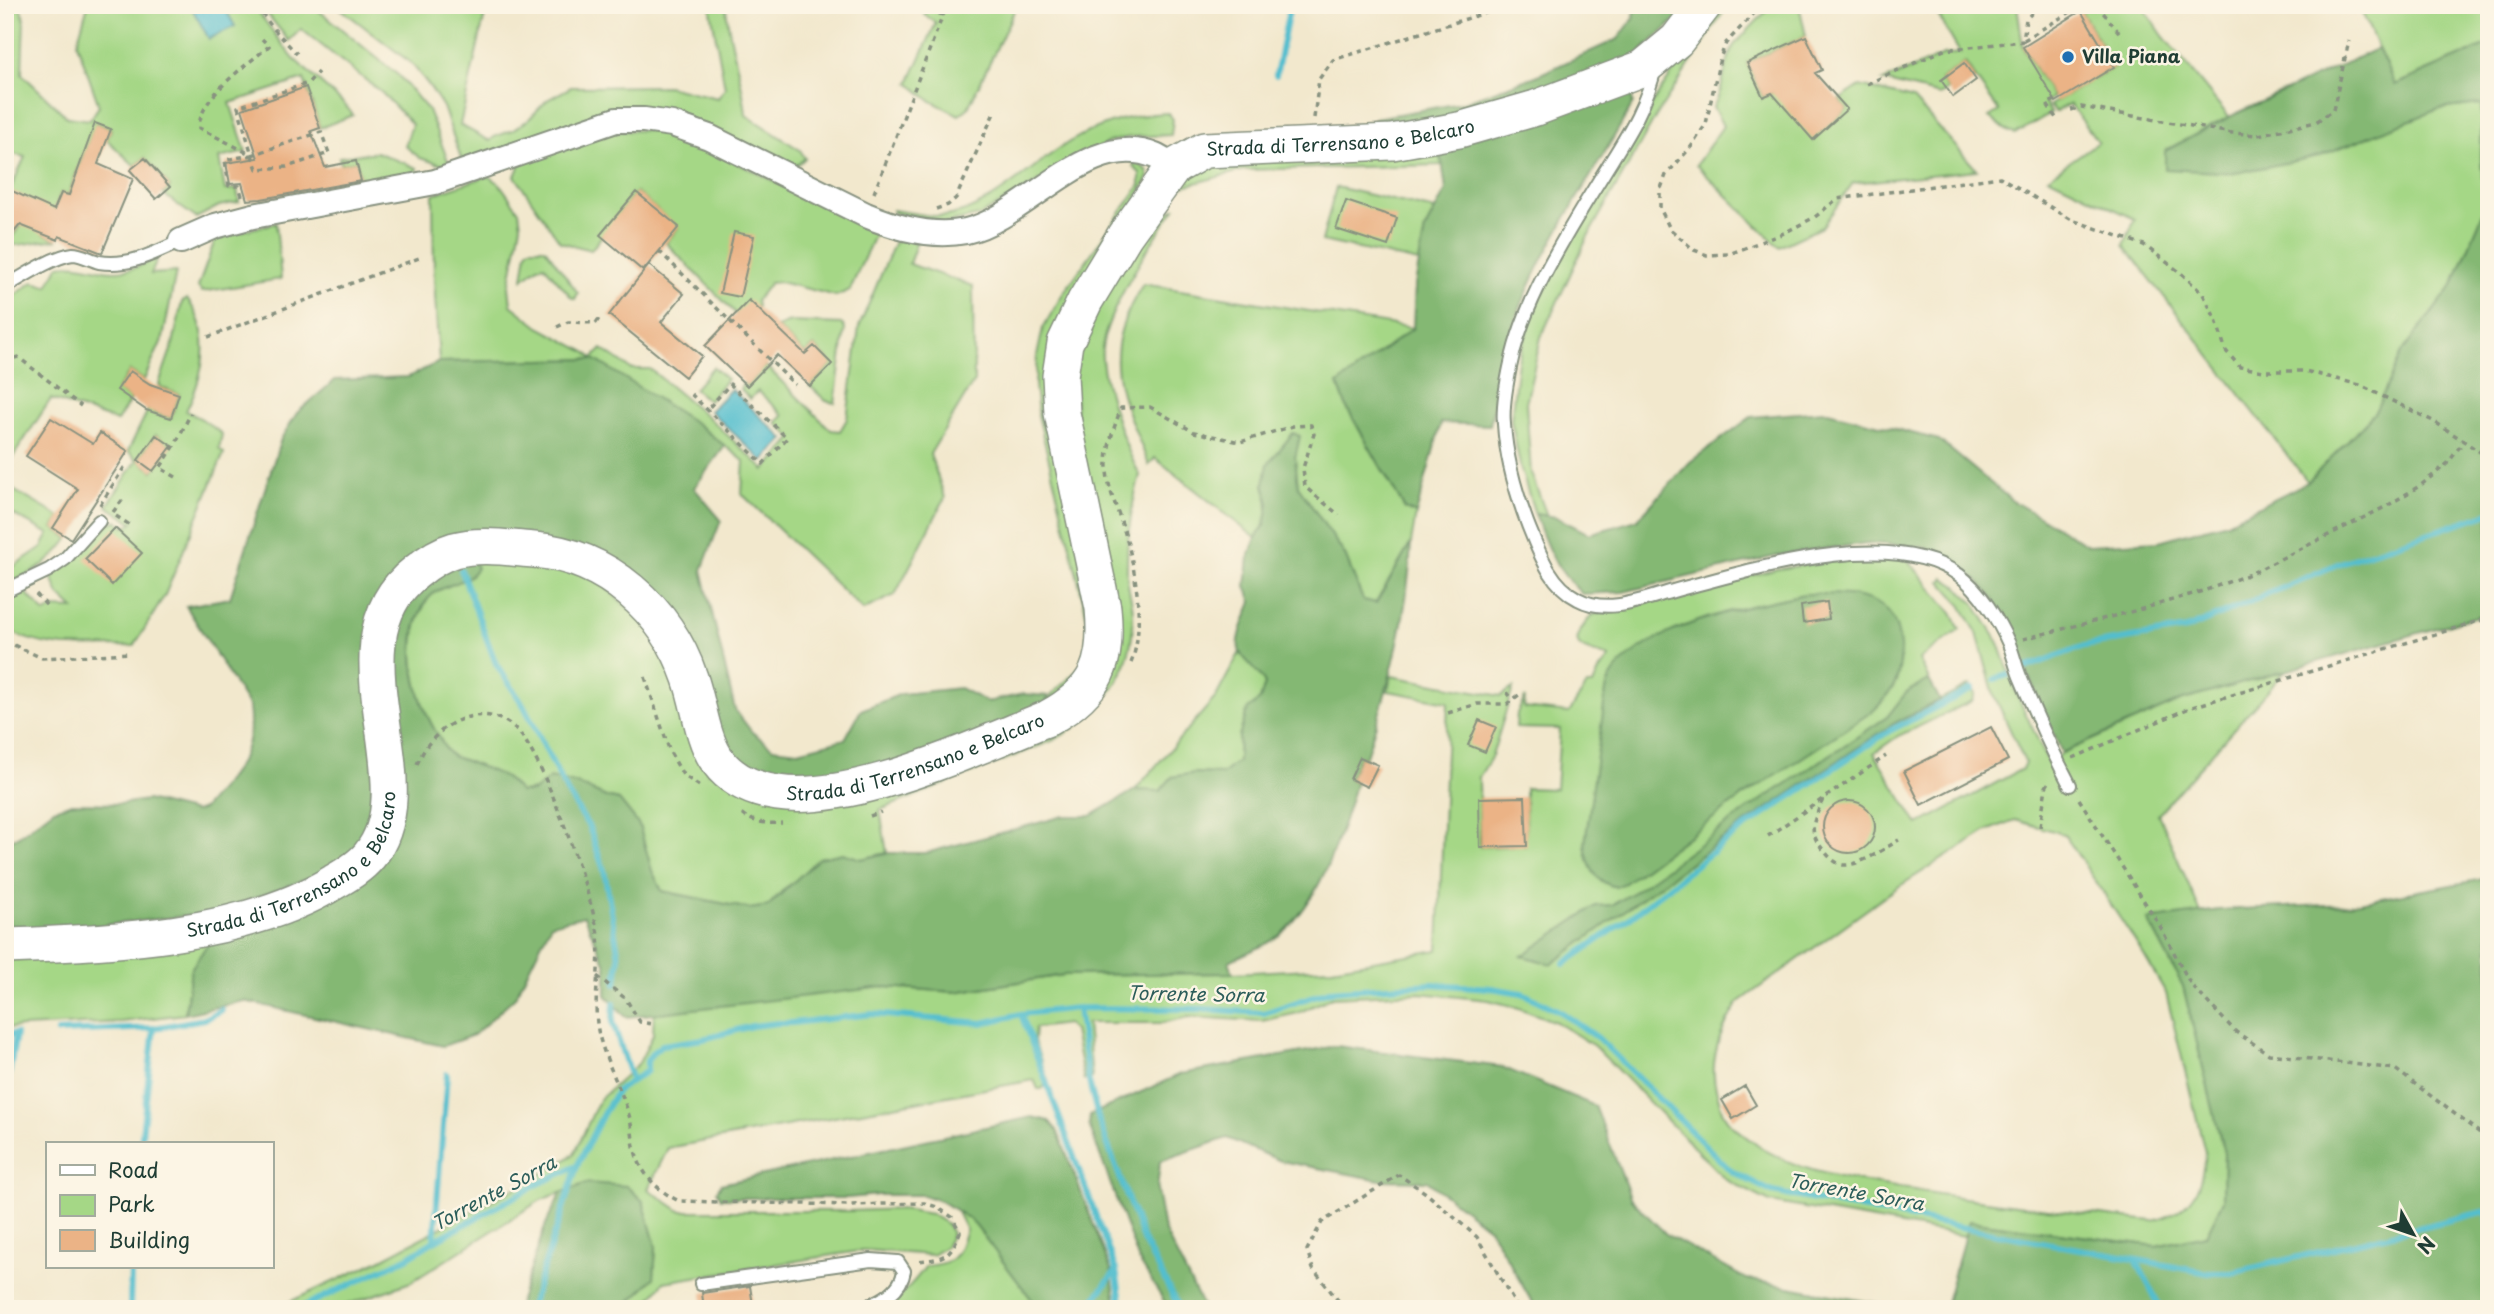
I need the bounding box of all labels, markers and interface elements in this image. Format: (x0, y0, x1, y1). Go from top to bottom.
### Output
place label: Villa Piana (2082, 42, 2181, 69)
marker: Villa Piana (2060, 49, 2076, 65)
street label: Strada di Terrensano e Belcaro (1206, 111, 1477, 162)
street label: Strada di Terrensano e Belcaro (786, 706, 1048, 807)
street label: Strada di Terrensano e Belcaro (184, 791, 401, 943)
water label: Torrente Sorra (1127, 978, 1266, 1008)
legend (46, 1142, 273, 1268)
water label: Torrente Sorra (426, 1147, 562, 1237)
text: Road (108, 1153, 159, 1185)
water label: Torrente Sorra (1786, 1165, 1927, 1217)
text: Park (108, 1187, 155, 1219)
north arrow (2378, 1198, 2448, 1268)
text: Building (108, 1223, 190, 1255)
text: N (2411, 1231, 2442, 1260)

